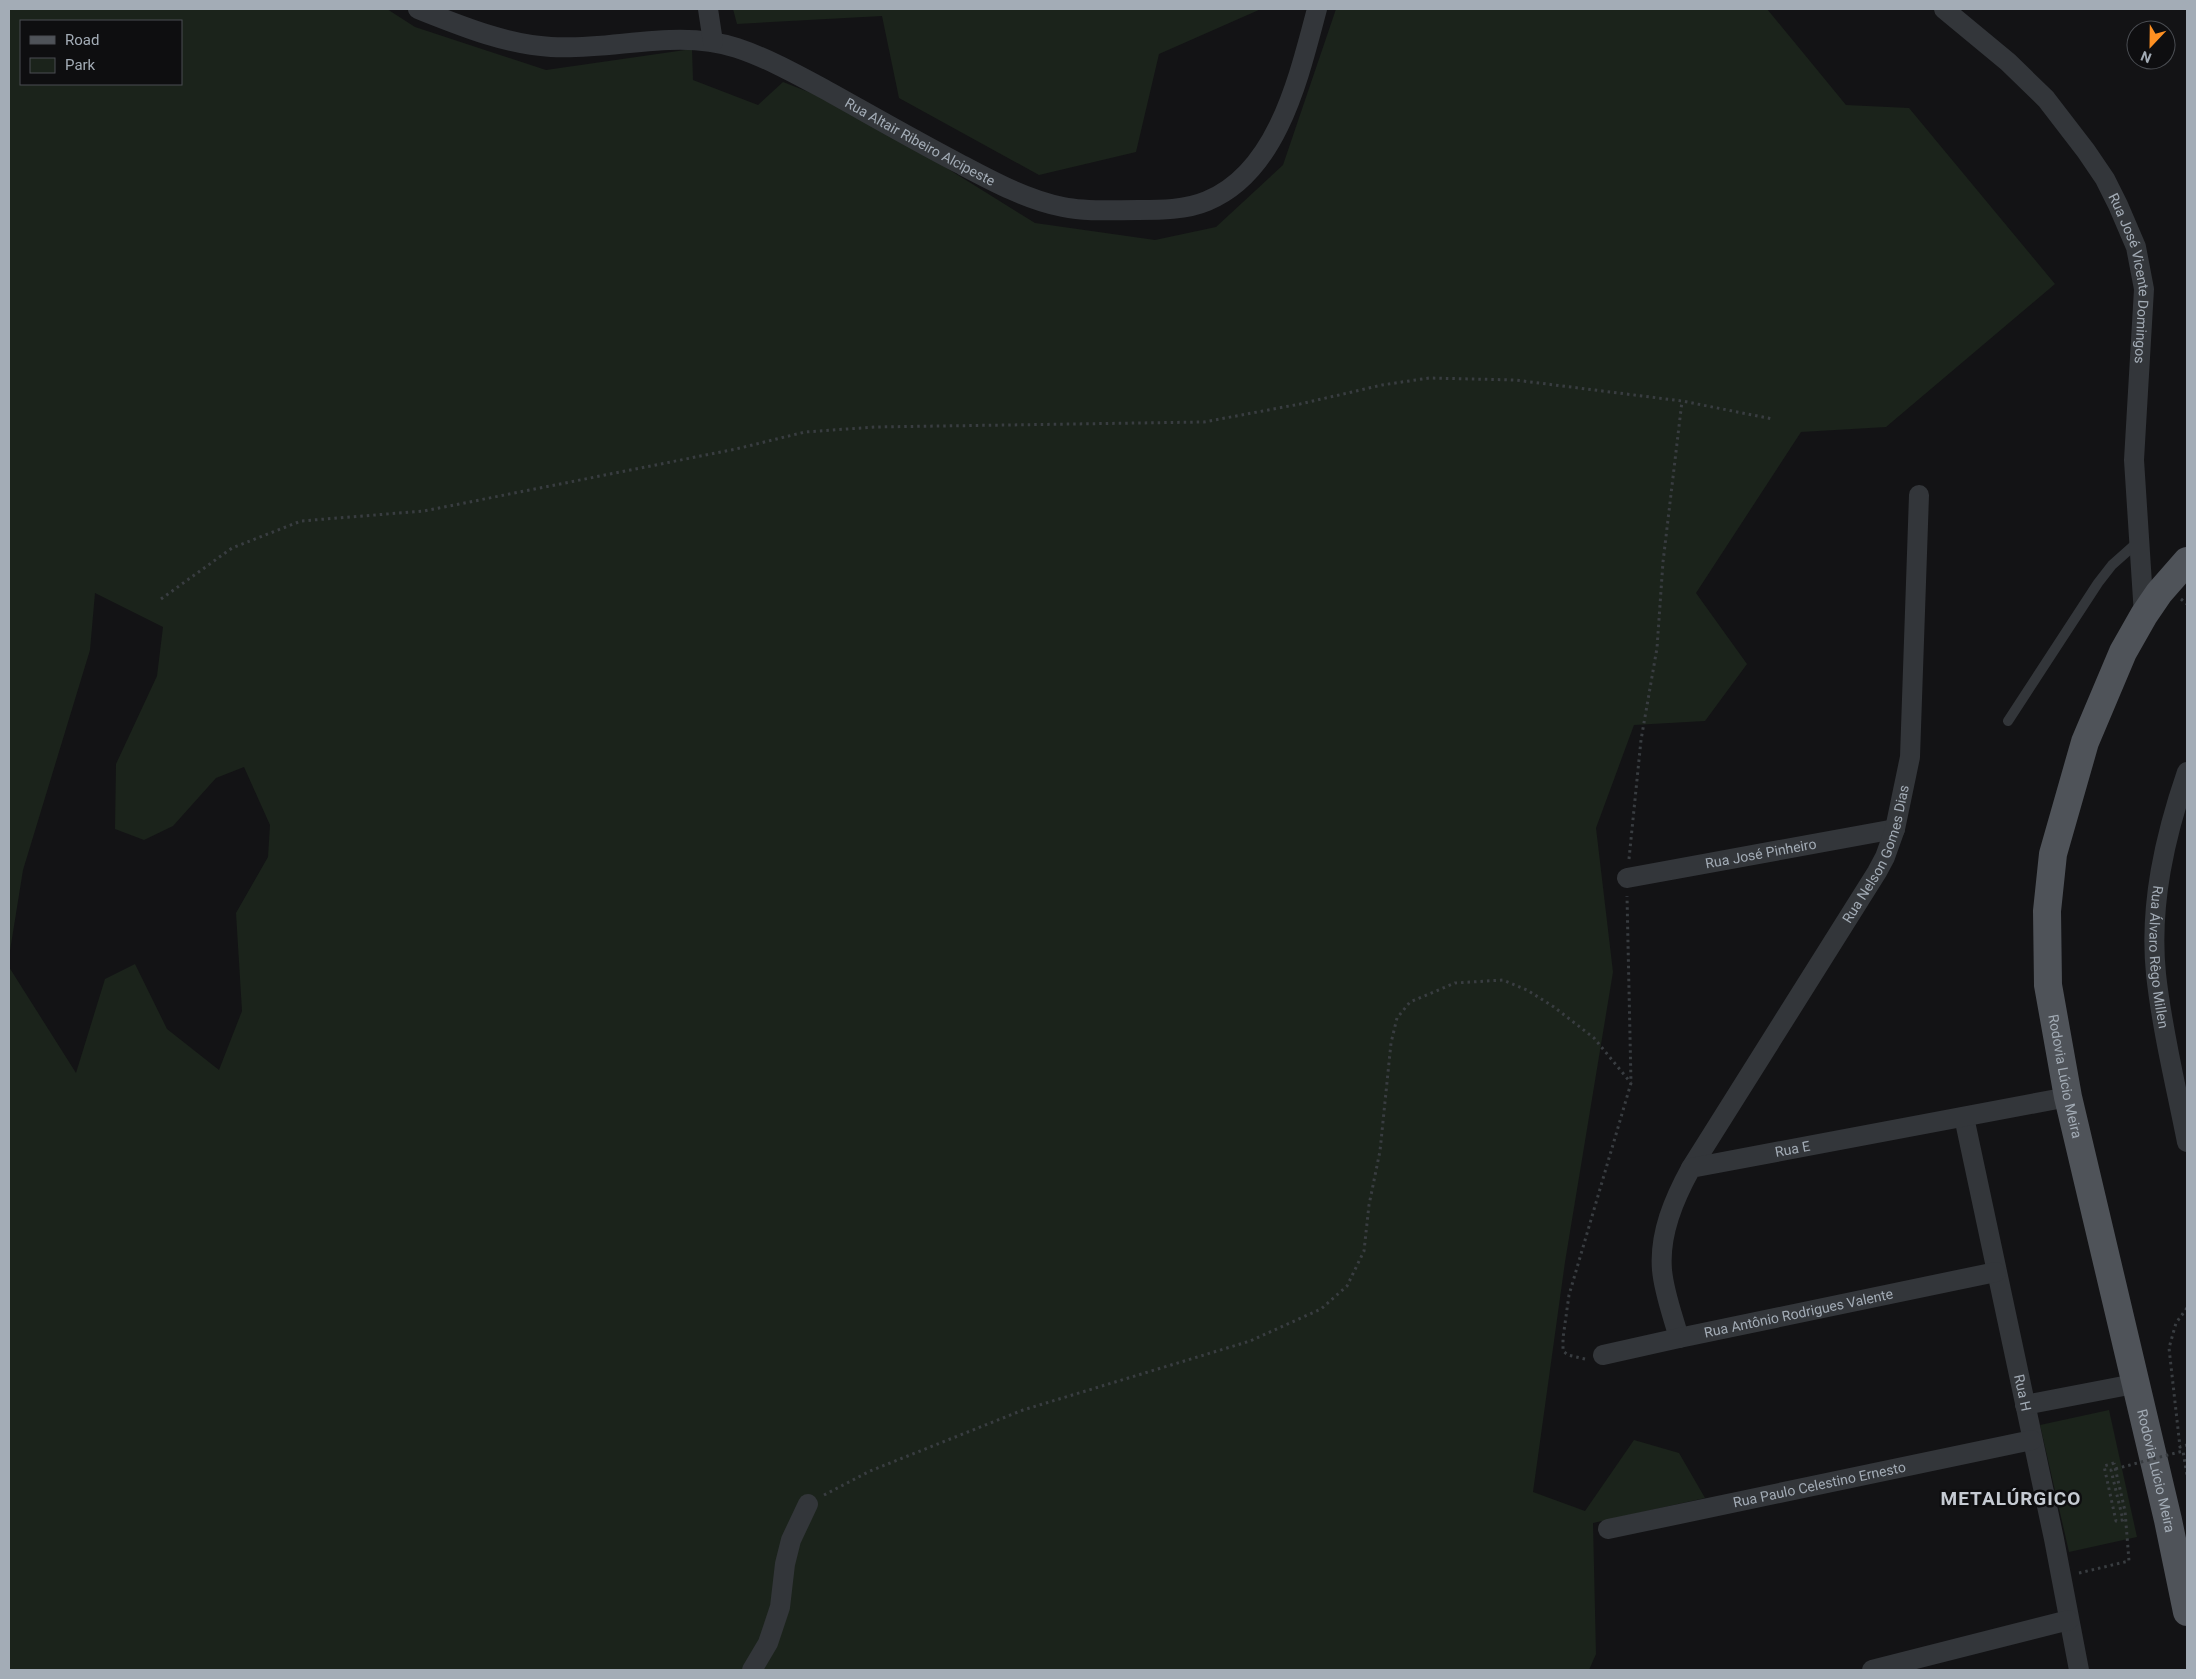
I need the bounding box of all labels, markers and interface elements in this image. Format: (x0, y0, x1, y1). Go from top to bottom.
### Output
legend (20, 20, 182, 85)
north arrow (2126, 20, 2176, 70)
text: Road (65, 31, 99, 49)
text: N (2139, 48, 2154, 66)
text: Park (65, 56, 96, 74)
street label: Rua Altair Ribeiro Alcipeste (842, 94, 998, 189)
street label: Rua José Vicente Domingos (2105, 190, 2152, 364)
street label: Rua Nelson Gomes Dias (1839, 784, 1912, 926)
street label: Rua José Pinheiro (1704, 836, 1818, 872)
street label: Rua Álvaro Rêgo Millen (2146, 885, 2172, 1030)
street label: Rodovia Lúcio Meira (2045, 1013, 2085, 1140)
street label: Rua E (1774, 1138, 1811, 1160)
street label: Rua Antônio Rodrigues Valente (1703, 1286, 1895, 1341)
street label: Rua H (2011, 1373, 2035, 1413)
street label: Rodovia Lúcio Meira (2134, 1408, 2178, 1534)
street label: Rua Paulo Celestino Ernesto (1732, 1459, 1907, 1511)
district label: METALÚRGICO (1941, 1487, 2081, 1510)

